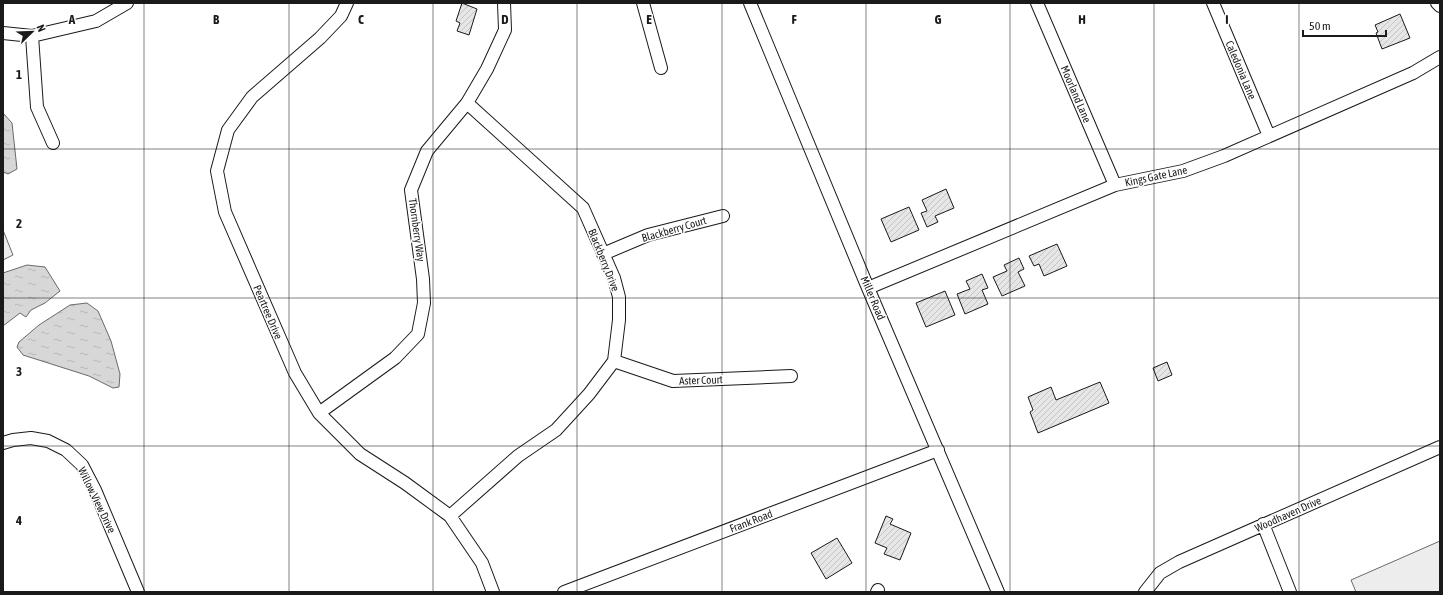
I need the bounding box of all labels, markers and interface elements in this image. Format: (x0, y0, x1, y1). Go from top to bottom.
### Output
north arrow (12, 12, 52, 52)
text: A (68, 12, 76, 27)
text: B (213, 12, 220, 27)
text: C (358, 12, 364, 27)
text: D (501, 12, 509, 27)
text: E (646, 12, 652, 27)
text: F (791, 12, 797, 27)
text: G (935, 12, 942, 27)
text: H (1078, 12, 1086, 27)
text: I (1225, 12, 1229, 27)
scale bar (1303, 12, 1386, 38)
text: 50 m (1309, 19, 1331, 33)
text: N (34, 23, 48, 33)
street label: Caledonia Lane (1223, 39, 1259, 101)
street label: Moorland Lane (1059, 64, 1093, 124)
text: 1 (16, 67, 22, 82)
street label: Kings Gate Lane (1124, 164, 1188, 188)
street label: Thornberry Way (407, 198, 427, 263)
street label: Blackberry Court (640, 214, 708, 244)
text: 2 (16, 216, 22, 231)
street label: Blackberry Drive (586, 227, 622, 293)
street label: Miller Road (858, 274, 888, 322)
street label: Peartree Drive (251, 283, 285, 341)
text: 3 (16, 364, 22, 379)
street label: Aster Court (679, 373, 723, 387)
street label: Willow View Drive (76, 465, 118, 535)
street label: Woodhaven Drive (1253, 494, 1323, 534)
street label: Frank Road (728, 507, 774, 535)
text: 4 (15, 513, 22, 528)

